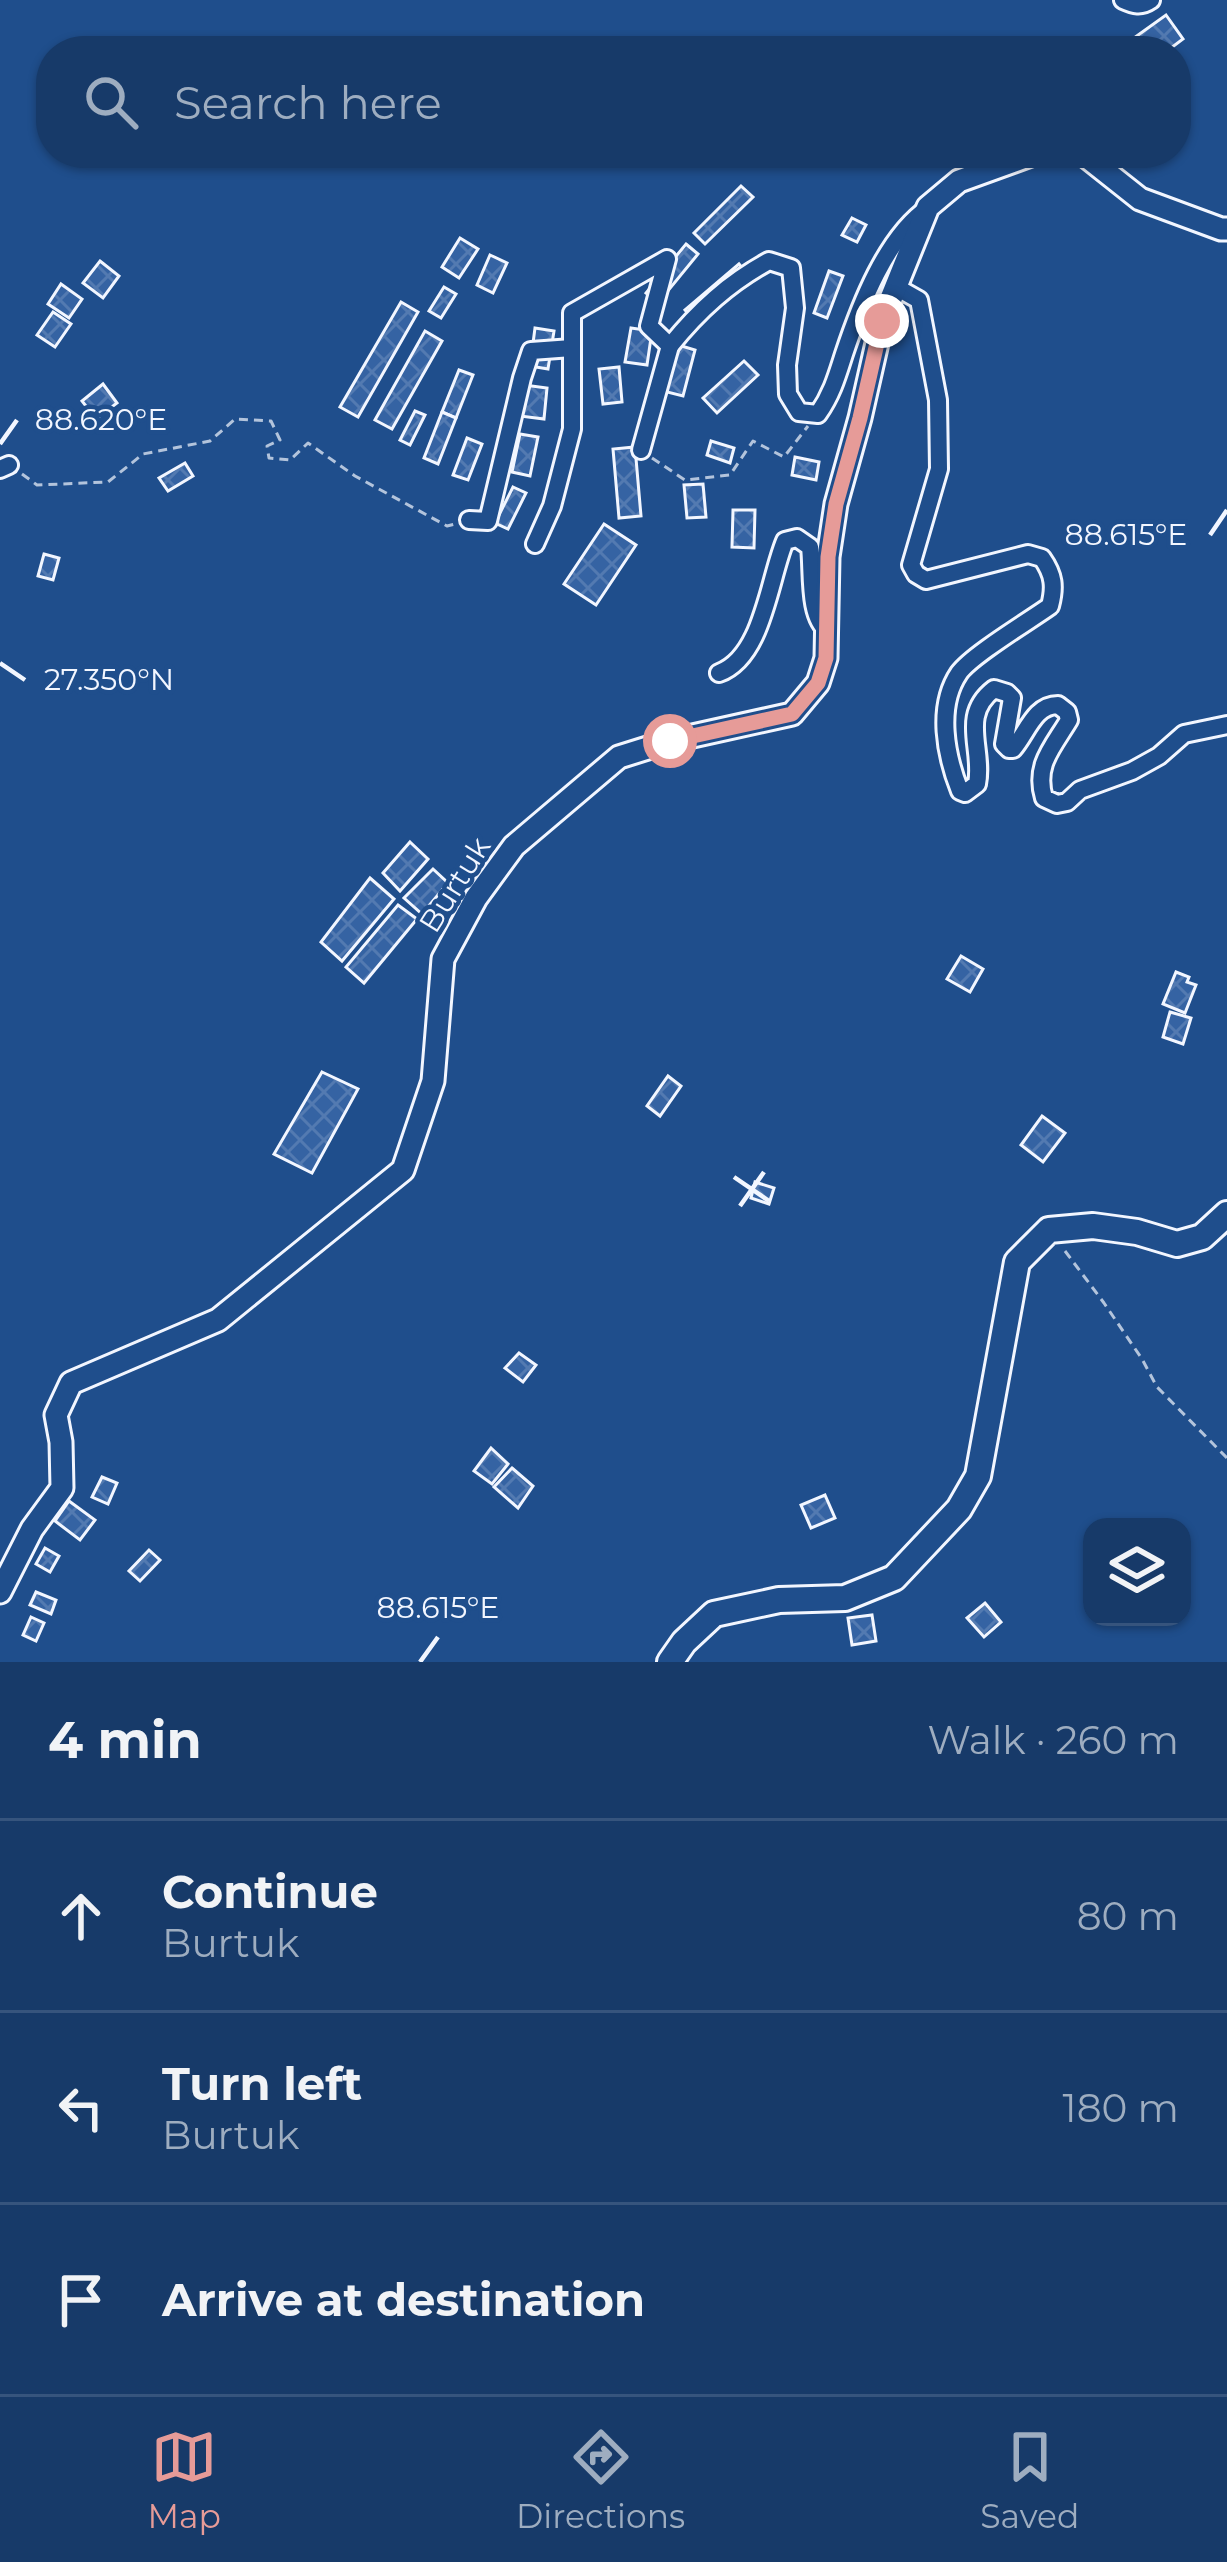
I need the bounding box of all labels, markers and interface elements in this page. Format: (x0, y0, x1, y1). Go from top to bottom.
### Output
search box (36, 36, 1191, 168)
icon: search (78, 69, 144, 135)
text: Search here (174, 75, 442, 130)
route end (855, 294, 909, 348)
text: 88.620°E (35, 401, 167, 438)
text: 88.615°E (1065, 516, 1187, 553)
text: 27.350°N (44, 661, 174, 698)
route start (643, 714, 697, 768)
street label: Burtuk (411, 830, 498, 939)
map controls (1083, 1518, 1191, 1626)
button: layers (1083, 1518, 1191, 1626)
text: 88.615°E (377, 1589, 499, 1626)
text: 4 min (48, 1709, 202, 1771)
text: Walk · 260 m (927, 1716, 1179, 1764)
text: Continue (162, 1864, 378, 1919)
icon: ahead (48, 1883, 114, 1949)
text: 80 m (1077, 1892, 1179, 1940)
text: Burtuk (162, 1919, 299, 1967)
text: Turn left (162, 2056, 362, 2111)
icon: left (48, 2075, 114, 2141)
text: 180 m (1063, 2084, 1179, 2132)
text: Burtuk (162, 2111, 299, 2159)
icon: arrive (48, 2267, 114, 2333)
text: Arrive at destination (162, 2272, 645, 2327)
tab: Map (148, 2424, 221, 2536)
tab: Directions (516, 2424, 685, 2536)
tab: Saved (980, 2424, 1079, 2536)

